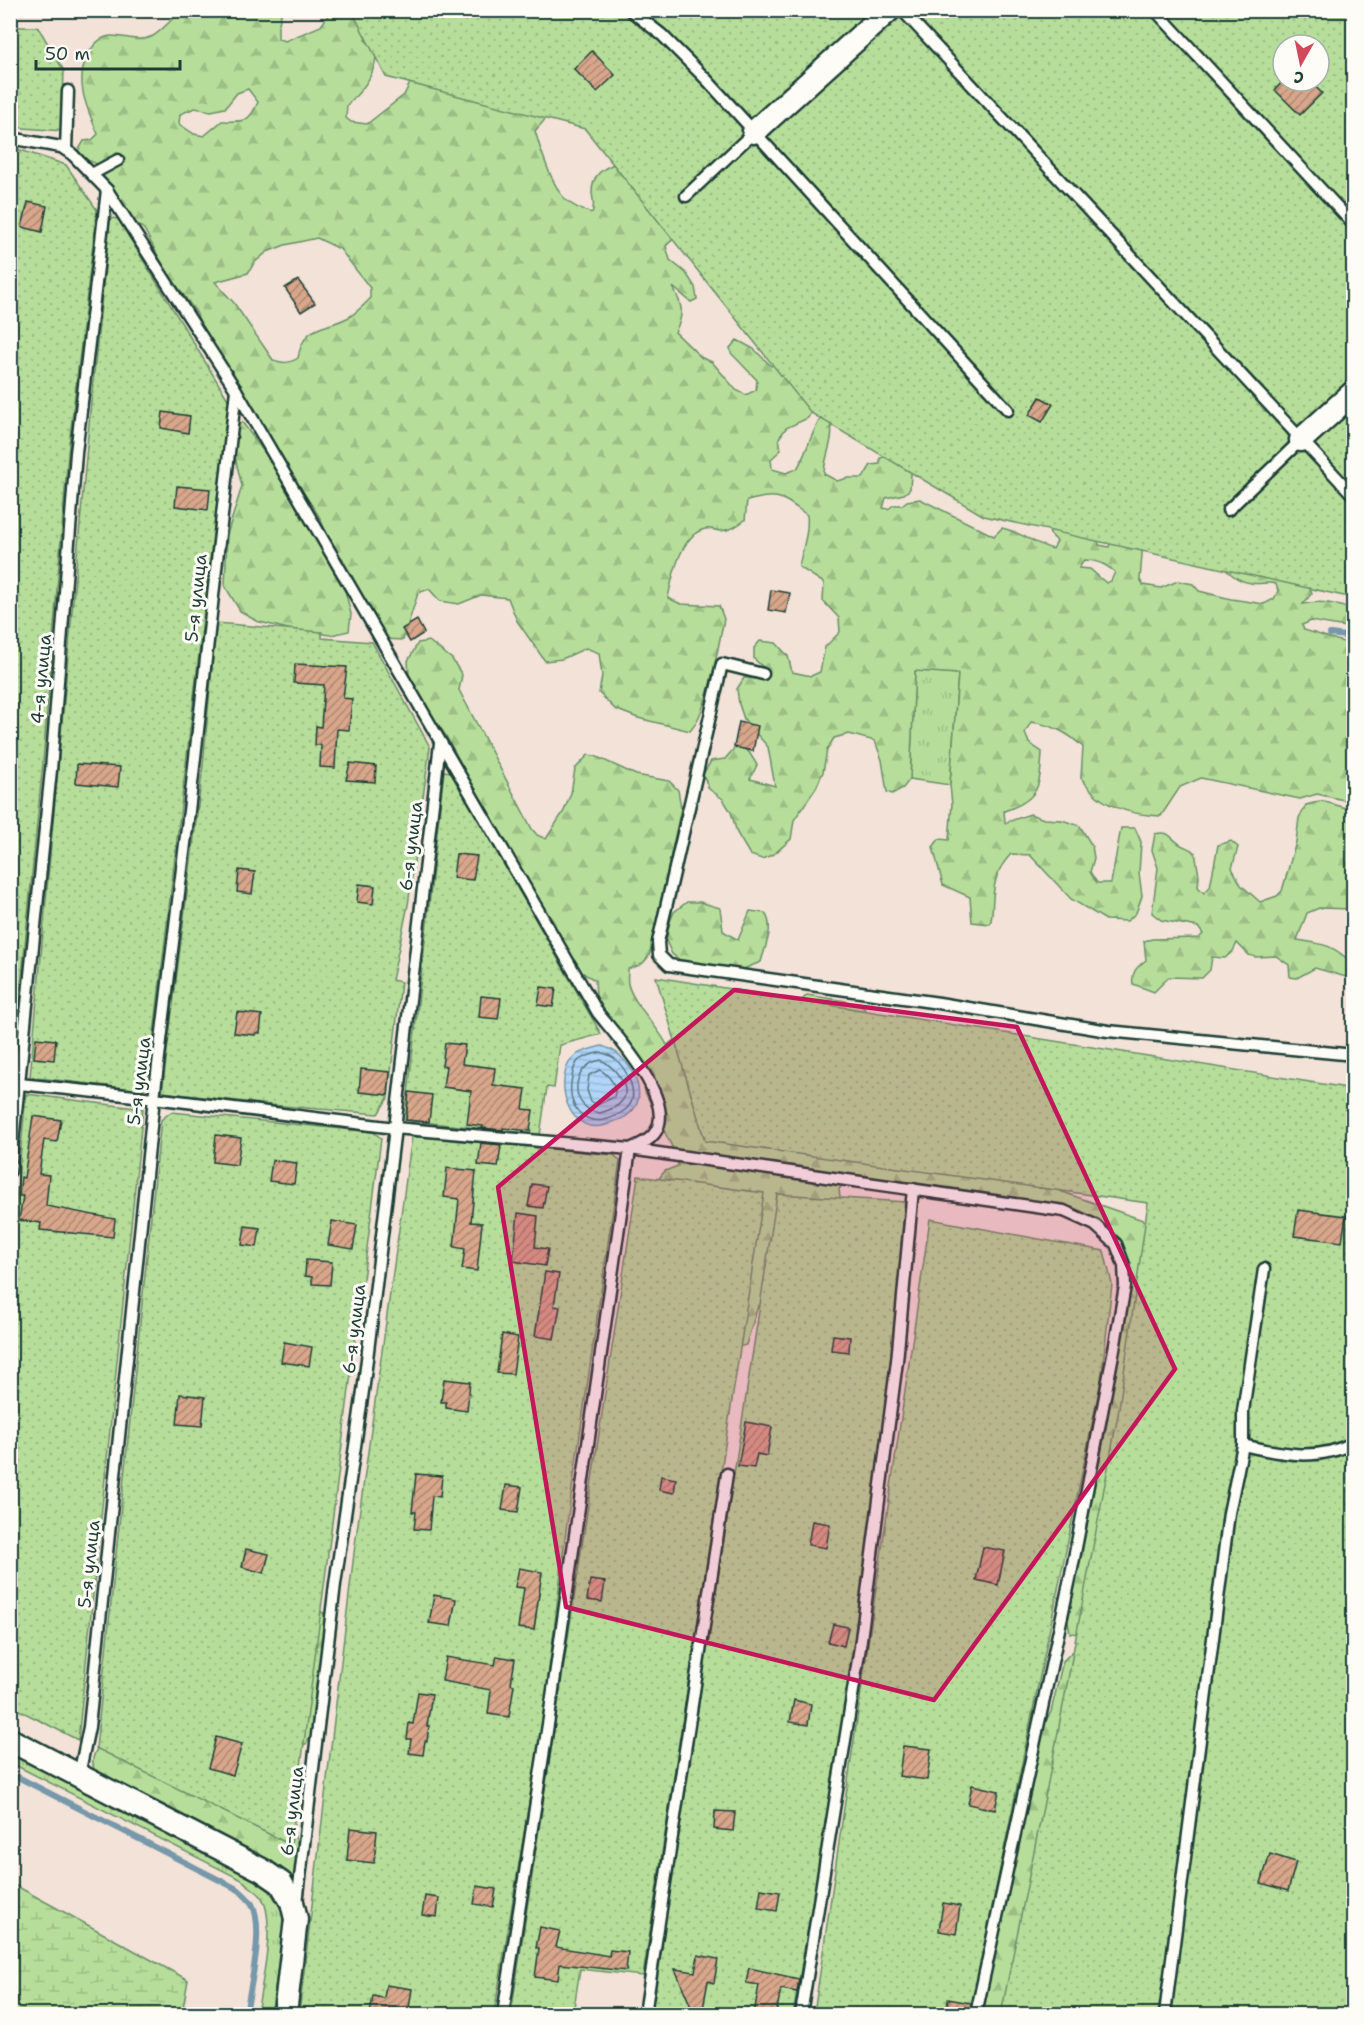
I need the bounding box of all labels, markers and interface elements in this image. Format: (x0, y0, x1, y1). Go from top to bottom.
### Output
scale bar (36, 33, 180, 71)
north arrow (1271, 33, 1331, 93)
text: 50 m (45, 42, 90, 66)
text: С (1292, 66, 1305, 88)
street label: 5-я улица (179, 553, 213, 643)
street label: 4-я улица (25, 633, 57, 725)
street label: 6-я улица (394, 800, 428, 892)
street label: 5-я улица (122, 1035, 156, 1127)
street label: 6-я улица (337, 1283, 371, 1375)
street label: 5-я улица (72, 1519, 106, 1609)
street label: 6-я улица (275, 1765, 309, 1857)

